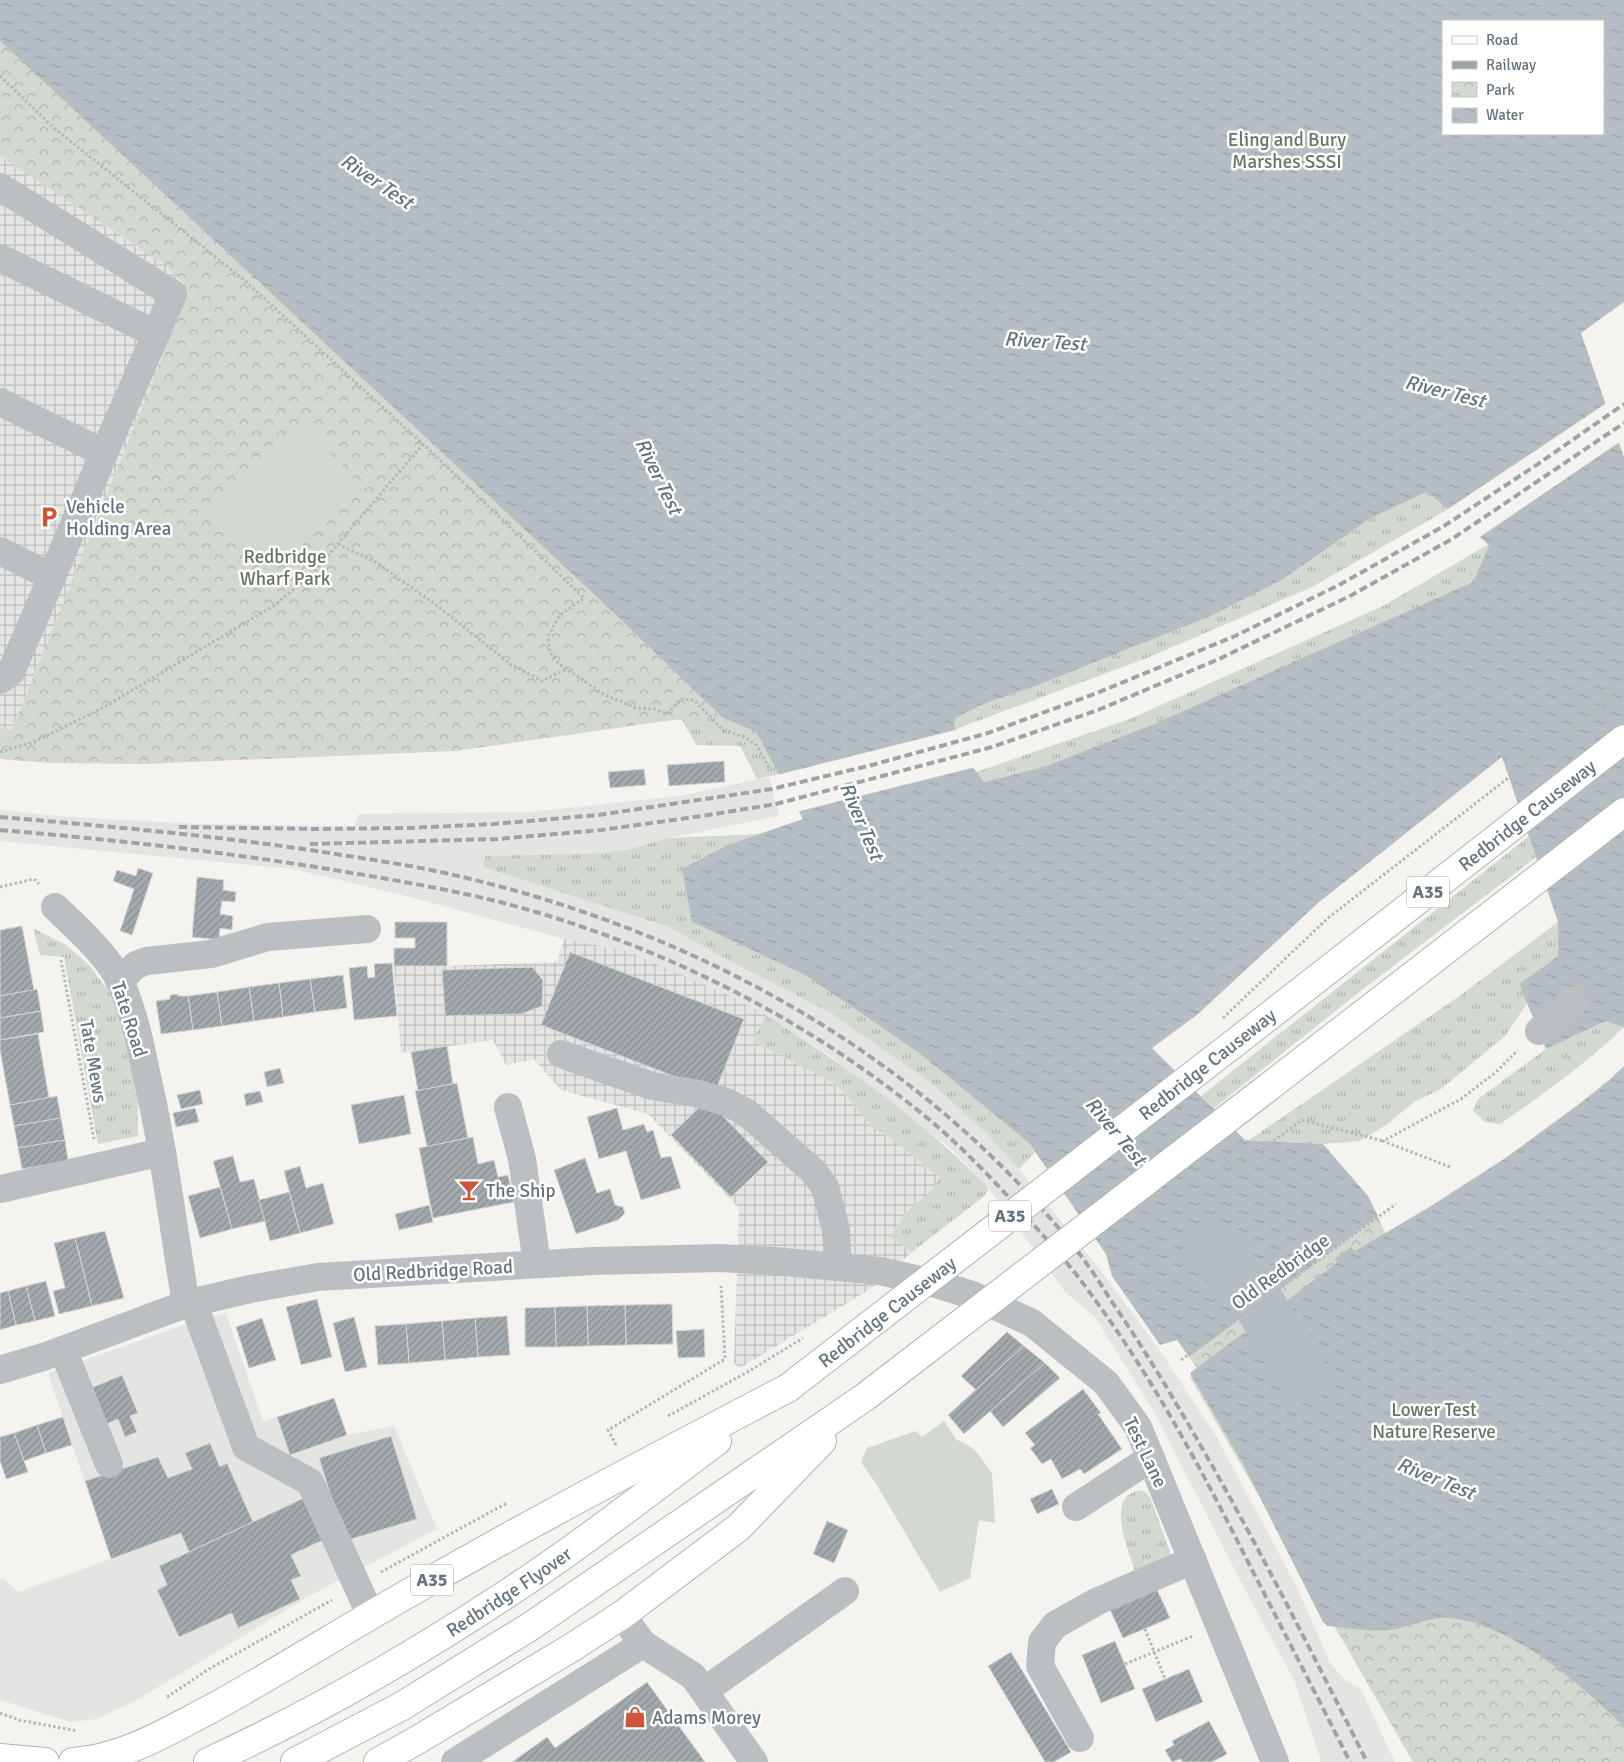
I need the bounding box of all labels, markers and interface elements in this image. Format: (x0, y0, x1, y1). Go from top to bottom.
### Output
legend (1442, 20, 1604, 135)
text: Road (1486, 31, 1518, 49)
text: Railway (1486, 56, 1536, 74)
text: Park (1486, 81, 1515, 99)
text: Water (1486, 106, 1524, 124)
park label: Eling and Bury Marshes SSSI (1228, 128, 1346, 174)
water label: River Test (336, 148, 419, 216)
water label: River Test (1003, 326, 1089, 357)
water label: River Test (1402, 369, 1490, 414)
water label: River Test (629, 434, 689, 520)
place label: Vehicle Holding Area (66, 495, 171, 541)
parking icon: Vehicle Holding Area (36, 504, 62, 530)
park label: Redbridge Wharf Park (240, 545, 331, 591)
street label: Redbridge Causeway (1454, 754, 1601, 877)
water label: River Test (834, 779, 890, 866)
road number: A35 (1407, 876, 1449, 908)
street label: Tate Road (106, 978, 153, 1060)
street label: Redbridge Causeway (1134, 1004, 1281, 1126)
street label: Tate Mews (74, 1018, 112, 1105)
water label: River Test (1080, 1092, 1153, 1172)
bar icon: The Ship (456, 1177, 482, 1203)
place label: The Ship (486, 1179, 556, 1203)
road number: A35 (989, 1200, 1031, 1232)
street label: Old Redbridge (1227, 1228, 1334, 1315)
street label: Redbridge Causeway (814, 1251, 961, 1373)
street label: Old Redbridge Road (353, 1255, 514, 1287)
park label: Lower Test Nature Reserve (1372, 1398, 1496, 1444)
street label: Test Lane (1118, 1413, 1172, 1492)
water label: River Test (1393, 1452, 1480, 1506)
street label: Redbridge Flyover (442, 1542, 577, 1643)
road number: A35 (411, 1564, 453, 1596)
shop icon: Adams Morey (622, 1704, 648, 1730)
place label: Adams Morey (652, 1706, 761, 1730)

